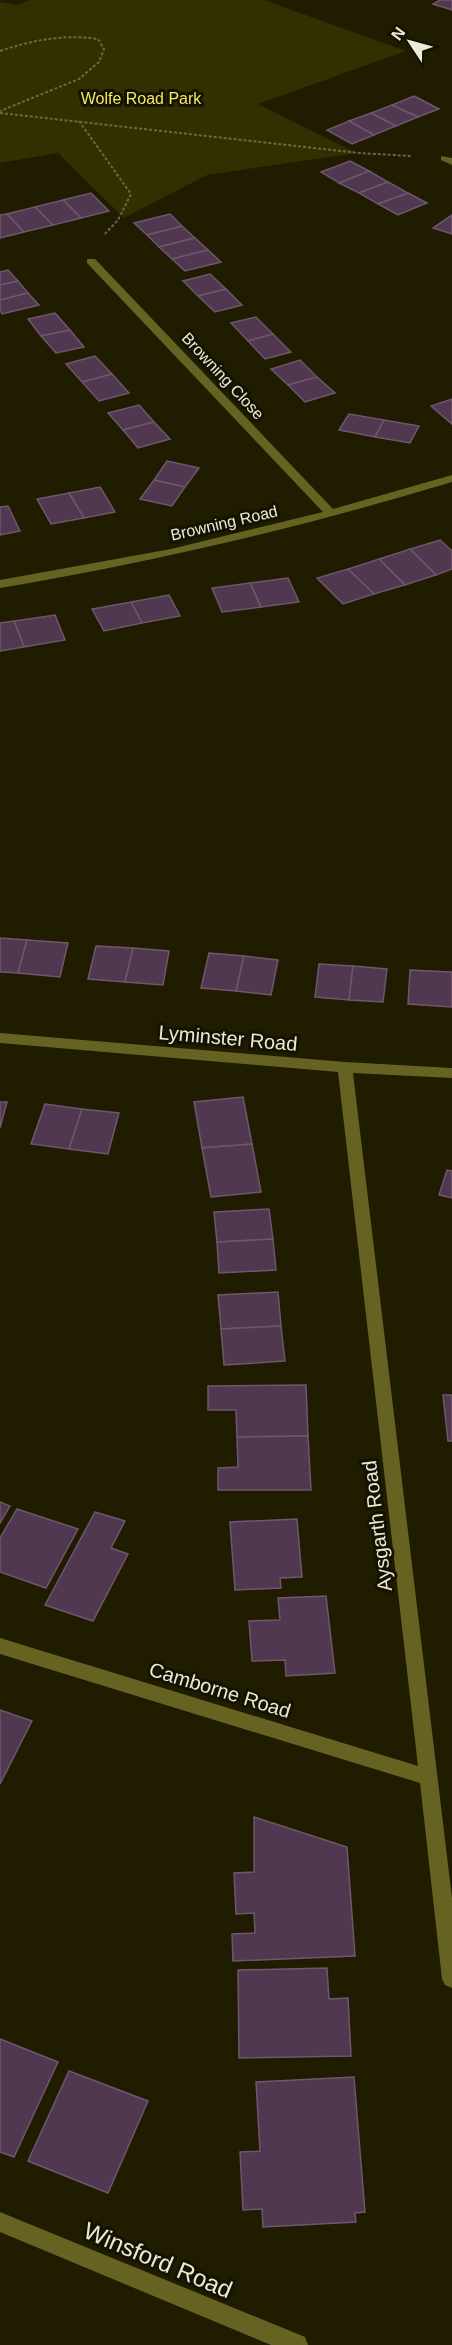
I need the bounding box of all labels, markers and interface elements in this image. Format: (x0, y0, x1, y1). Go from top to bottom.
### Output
north arrow (380, 12, 440, 72)
text: N (388, 24, 409, 43)
park label: Wolfe Road Park (81, 90, 202, 107)
street label: Browning Close (179, 329, 267, 423)
street label: Browning Road (169, 502, 279, 544)
street label: Lyminster Road (158, 1021, 298, 1055)
street label: Aysgarth Road (358, 1459, 396, 1593)
street label: Camborne Road (147, 1658, 293, 1722)
street label: Winsford Road (80, 2217, 236, 2303)

